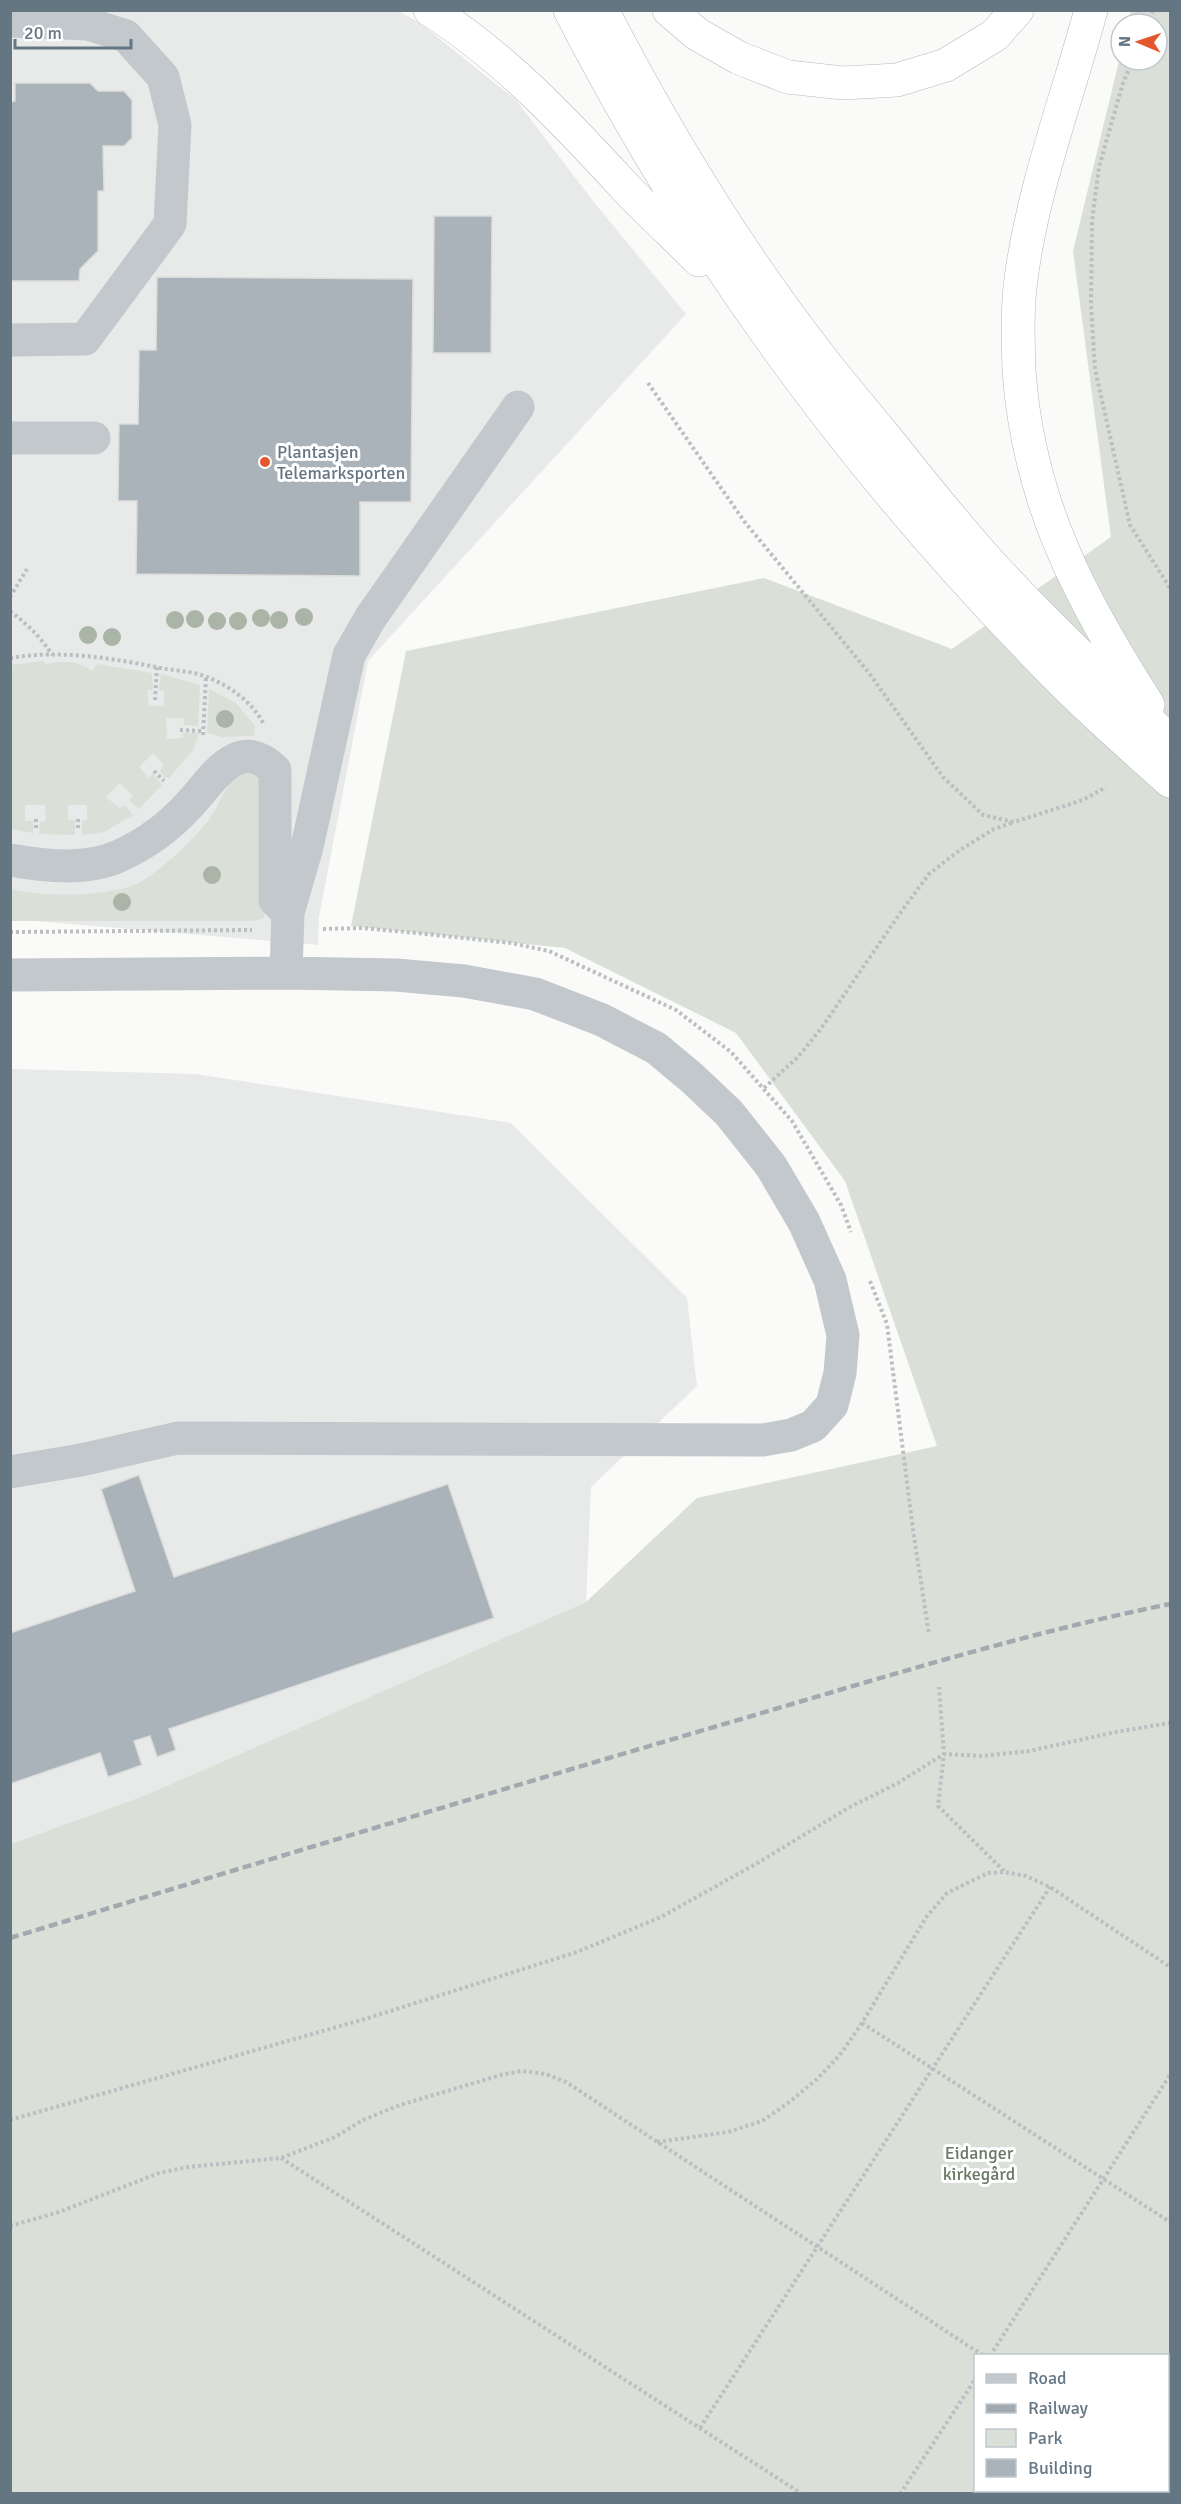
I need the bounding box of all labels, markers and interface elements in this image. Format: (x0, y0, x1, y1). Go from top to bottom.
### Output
scale bar (15, 12, 130, 50)
north arrow (1109, 12, 1169, 72)
text: 20 m (24, 22, 62, 44)
text: N (1115, 36, 1135, 47)
place label: Plantasjen Telemarksporten (277, 441, 405, 484)
marker: Plantasjen Telemarksporten (258, 455, 272, 469)
park label: Eidanger kirkegård (943, 2142, 1015, 2185)
legend (974, 2354, 1169, 2492)
text: Road (1028, 2367, 1067, 2389)
text: Railway (1028, 2397, 1089, 2419)
text: Park (1028, 2427, 1063, 2449)
text: Building (1028, 2457, 1092, 2479)

